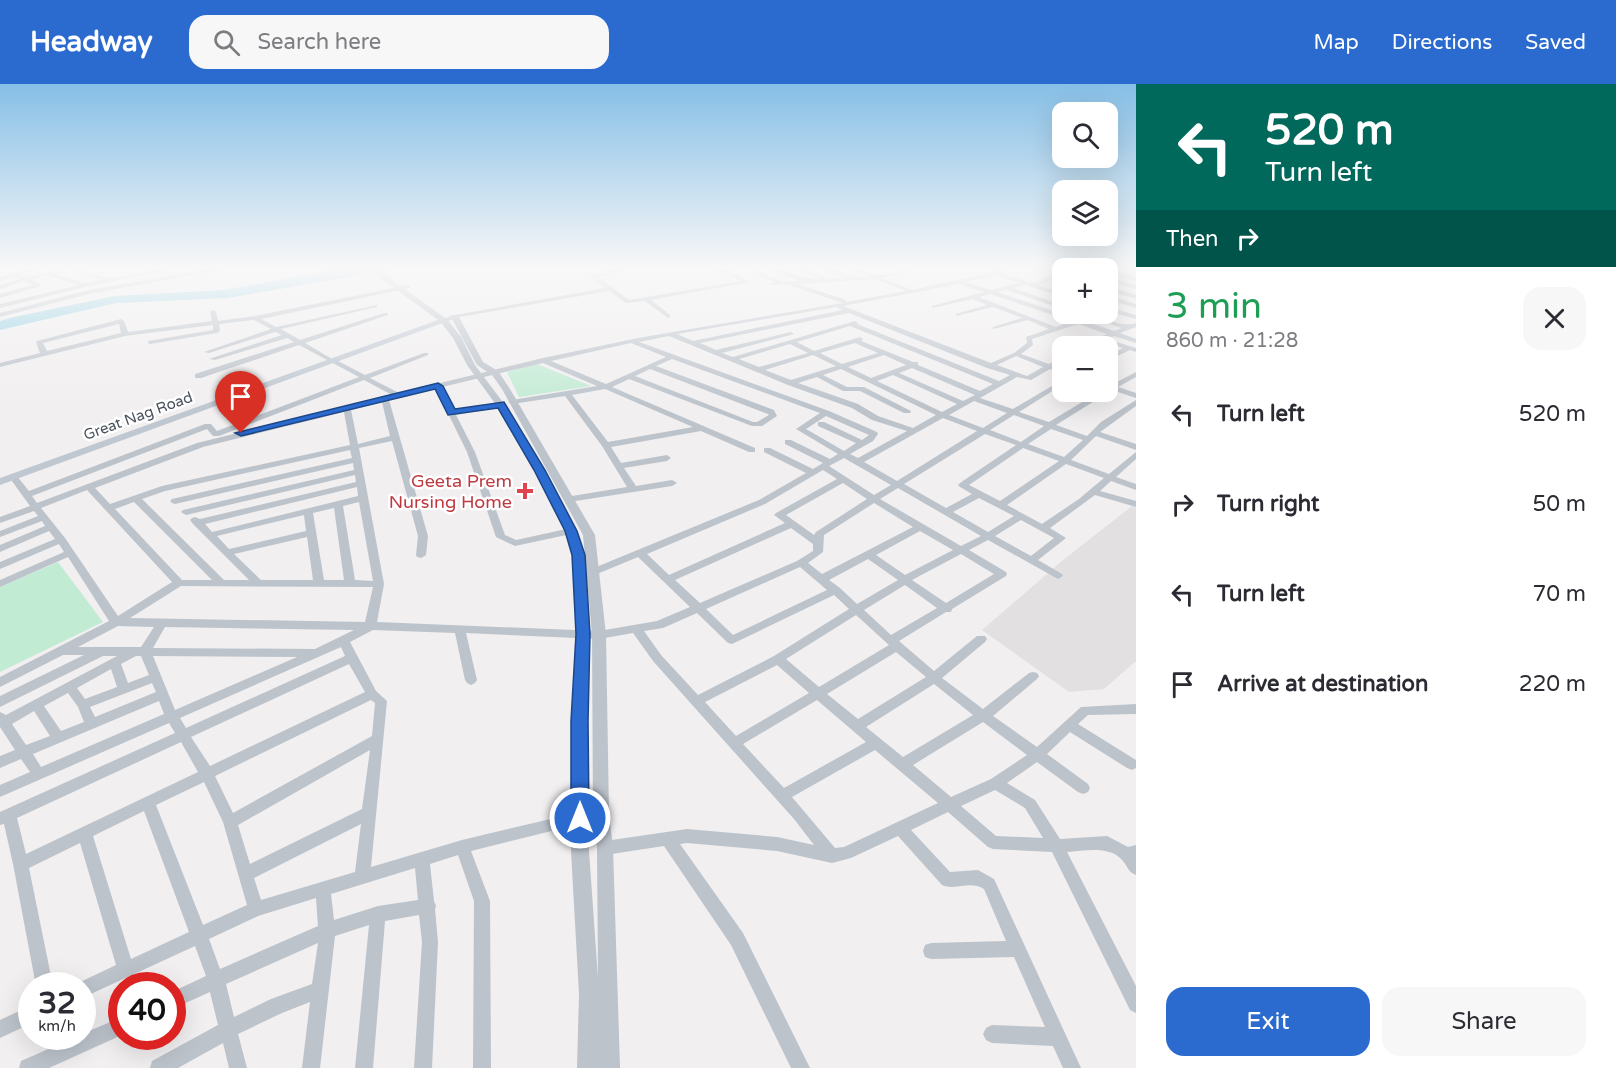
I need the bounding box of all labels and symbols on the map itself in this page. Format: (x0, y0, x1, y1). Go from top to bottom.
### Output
pin (215, 371, 266, 433)
street label: Great Nag Road (81, 388, 195, 444)
place label: Geeta Prem Nursing Home (389, 470, 512, 513)
marker: Geeta Prem Nursing Home (516, 482, 534, 500)
position arrow (548, 786, 612, 850)
speed limit sign: 40 (108, 972, 186, 1050)

